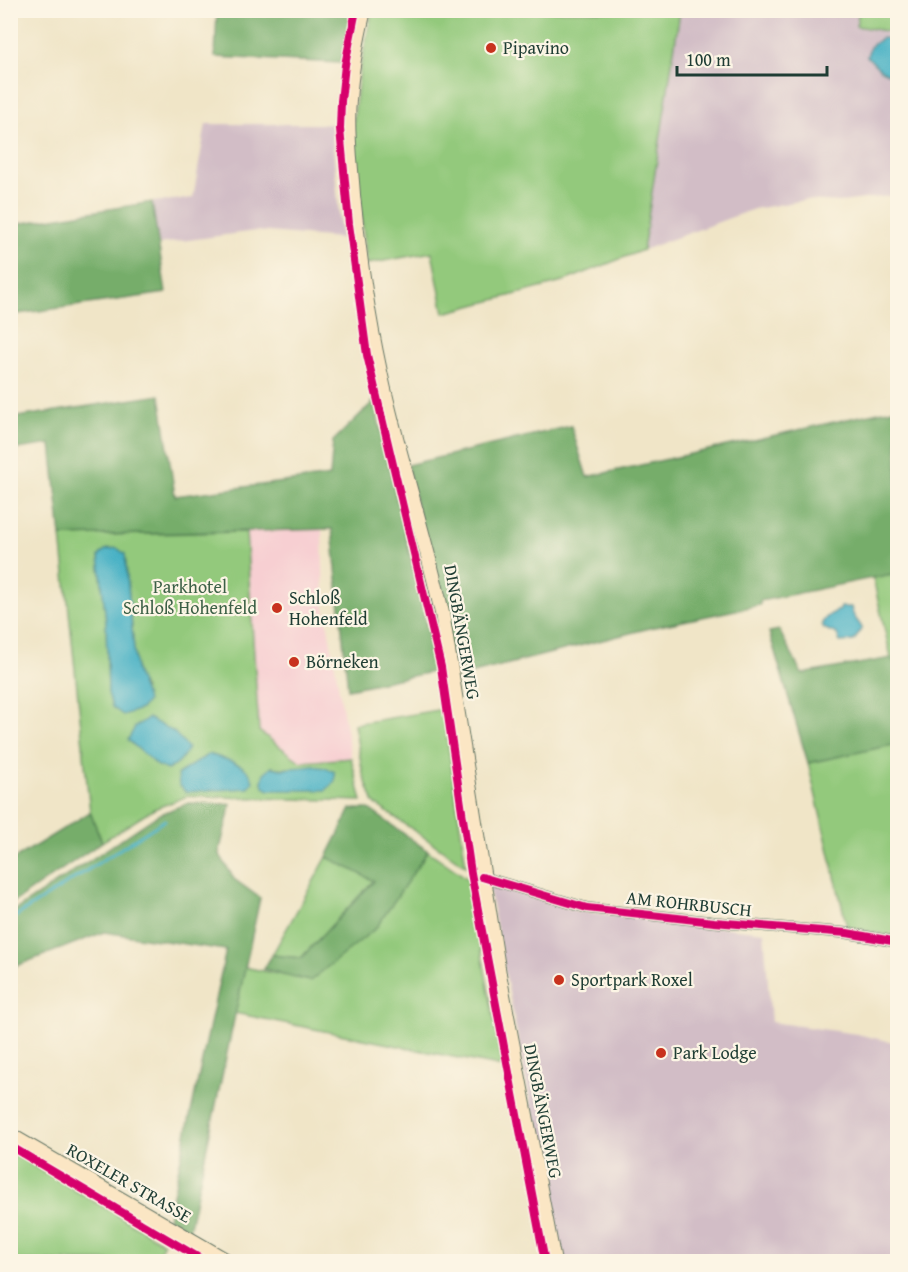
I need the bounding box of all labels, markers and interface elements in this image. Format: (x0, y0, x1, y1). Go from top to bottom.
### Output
place label: Pipavino (503, 34, 569, 61)
scale bar (677, 39, 827, 77)
marker: Pipavino (484, 41, 498, 55)
text: 100 m (686, 46, 731, 73)
street label: DINGBÄNGERWEG (437, 562, 488, 702)
park label: Parkhotel Schloß Hohenfeld (123, 573, 257, 621)
place label: Schloß Hohenfeld (289, 584, 368, 632)
marker: Schloß Hohenfeld (270, 601, 284, 615)
place label: Börneken (306, 648, 379, 675)
marker: Börneken (287, 655, 301, 669)
street label: AM ROHRBUSCH (625, 884, 753, 924)
place label: Sportpark Roxel (571, 966, 693, 993)
marker: Sportpark Roxel (552, 973, 566, 987)
place label: Park Lodge (673, 1039, 757, 1066)
street label: DINGBÄNGERWEG (517, 1041, 570, 1181)
marker: Park Lodge (654, 1046, 668, 1060)
street label: ROXELER STRASSE (62, 1136, 197, 1229)

